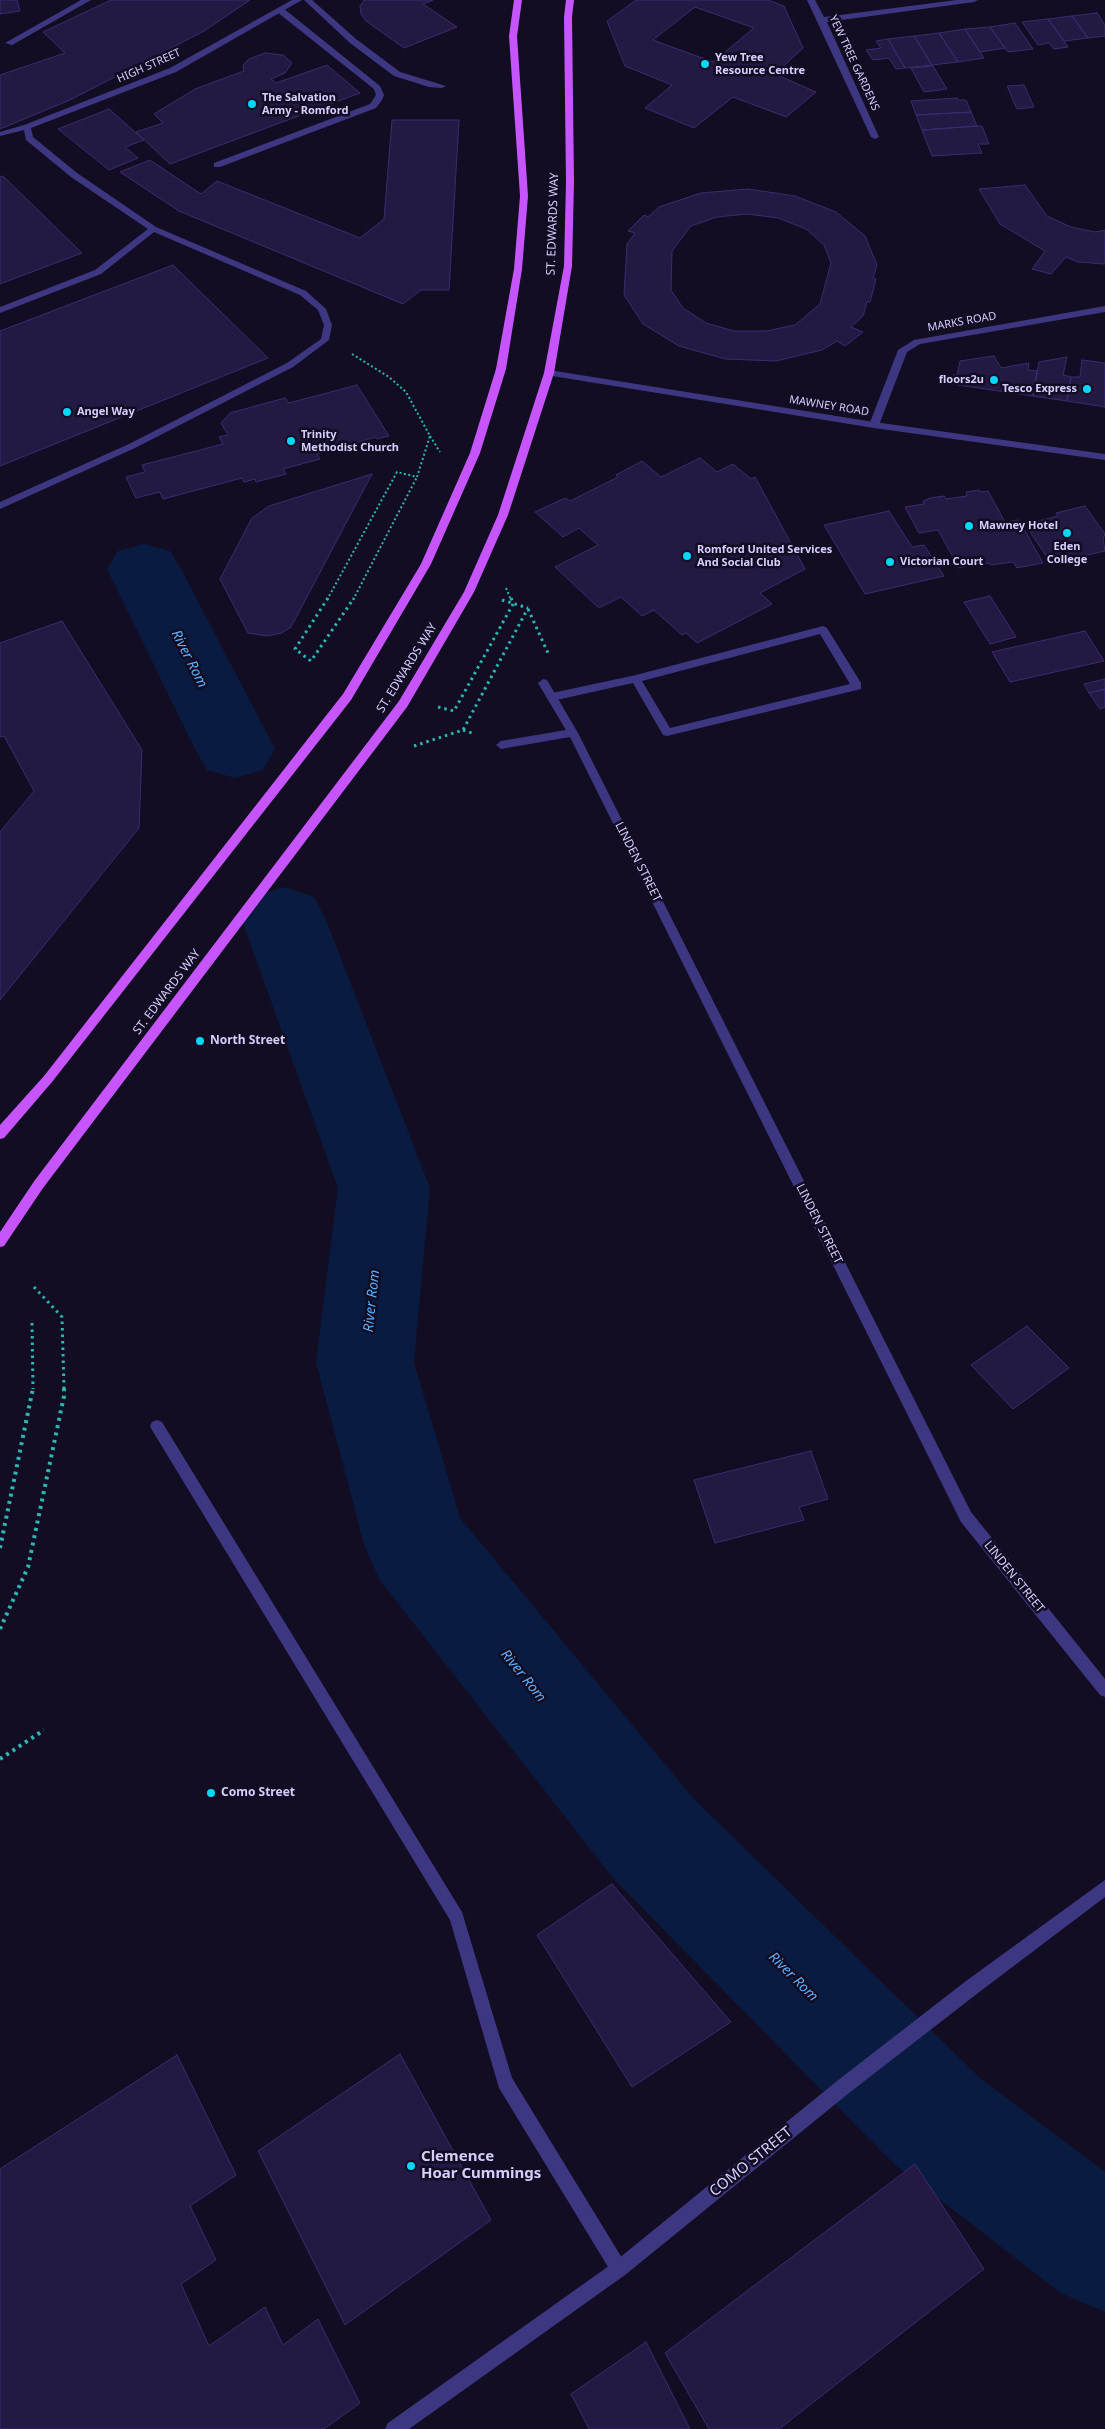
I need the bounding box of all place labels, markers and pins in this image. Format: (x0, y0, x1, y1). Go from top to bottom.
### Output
place label: Yew Tree Resource Centre (715, 51, 805, 77)
marker: Yew Tree Resource Centre (699, 58, 711, 70)
place label: The Salvation Army - Romford (262, 91, 348, 117)
marker: The Salvation Army - Romford (246, 98, 258, 110)
place label: floors2u (939, 373, 984, 387)
marker: floors2u (988, 374, 1000, 386)
place label: Tesco Express (1002, 382, 1077, 396)
marker: Tesco Express (1081, 383, 1093, 395)
place label: Angel Way (77, 405, 135, 419)
marker: Angel Way (61, 406, 73, 418)
place label: Trinity Methodist Church (301, 428, 399, 454)
marker: Trinity Methodist Church (285, 435, 297, 447)
place label: Mawney Hotel (979, 519, 1058, 533)
marker: Mawney Hotel (963, 520, 975, 532)
marker: Eden College (1061, 527, 1073, 539)
place label: Eden College (1047, 540, 1087, 566)
place label: Romford United Services And Social Club (697, 543, 832, 569)
marker: Romford United Services And Social Club (681, 550, 693, 562)
place label: Victorian Court (900, 555, 983, 569)
marker: Victorian Court (884, 556, 896, 568)
place label: North Street (210, 1034, 285, 1048)
marker: North Street (194, 1035, 206, 1047)
place label: Como Street (221, 1786, 295, 1800)
marker: Como Street (205, 1787, 217, 1799)
place label: Clemence Hoar Cummings (421, 2148, 541, 2183)
marker: Clemence Hoar Cummings (405, 2160, 417, 2172)

